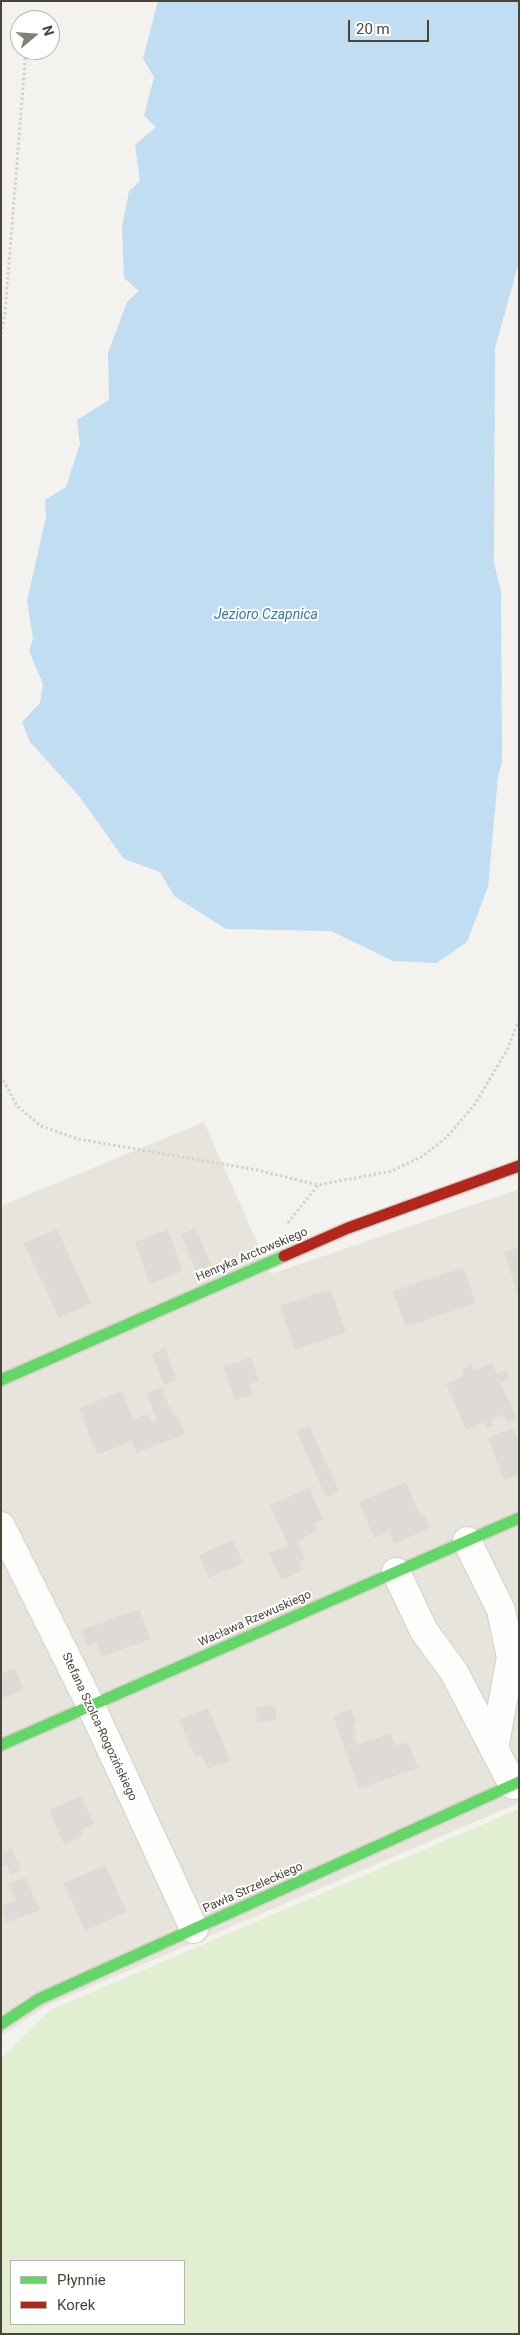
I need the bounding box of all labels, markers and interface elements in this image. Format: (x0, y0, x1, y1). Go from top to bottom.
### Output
north arrow (10, 10, 60, 60)
scale bar (350, 10, 431, 42)
text: 20 m (356, 20, 390, 38)
text: N (39, 23, 57, 38)
water label: Jezioro Czapnica (214, 607, 318, 623)
street label: Henryka Arctowskiego (194, 1225, 310, 1285)
street label: Wacława Rzewuskiego (196, 1588, 314, 1650)
street label: Stefana Szolca-Rogozińskiego (58, 1651, 140, 1803)
street label: Pawła Strzeleckiego (201, 1860, 305, 1916)
legend (10, 2260, 185, 2325)
text: Płynnie (57, 2271, 106, 2289)
text: Korek (57, 2296, 95, 2314)

